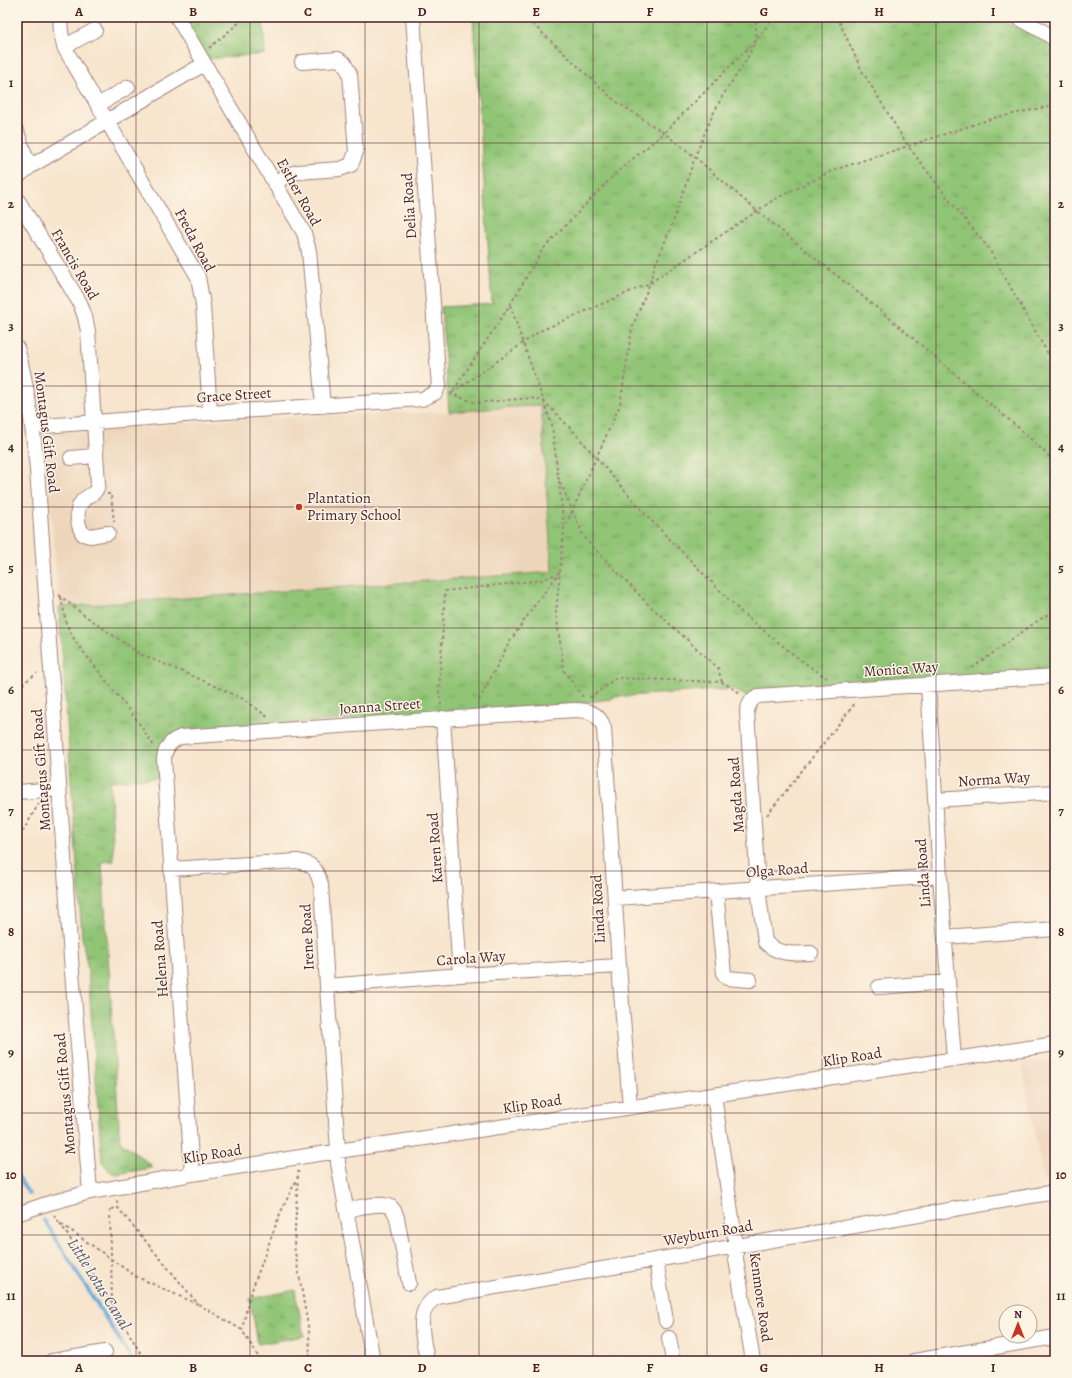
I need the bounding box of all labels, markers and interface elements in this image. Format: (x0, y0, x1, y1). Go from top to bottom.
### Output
text: A (74, 3, 84, 20)
text: B (189, 3, 197, 20)
text: C (304, 3, 312, 20)
text: D (417, 3, 427, 20)
text: E (532, 3, 540, 20)
text: F (647, 3, 654, 20)
text: G (760, 3, 768, 20)
text: H (874, 3, 884, 20)
text: I (991, 3, 996, 20)
text: 1 (9, 74, 14, 91)
text: 1 (1059, 74, 1064, 91)
street label: Esther Road (272, 155, 326, 230)
street label: Delia Road (397, 171, 421, 240)
text: 2 (8, 195, 15, 212)
text: 2 (1058, 195, 1065, 212)
street label: Freda Road (170, 205, 220, 276)
street label: Francis Road (47, 225, 104, 304)
text: 3 (8, 317, 14, 334)
text: 3 (1058, 317, 1064, 334)
street label: Montagus Gift Road (30, 370, 65, 495)
street label: Grace Street (196, 382, 272, 408)
text: 4 (8, 438, 14, 455)
text: 4 (1058, 438, 1064, 455)
place label: Plantation Primary School (307, 488, 401, 525)
marker: Plantation Primary School (294, 502, 304, 512)
text: 5 (8, 559, 14, 576)
text: 5 (1058, 559, 1064, 576)
street label: Monica Way (863, 656, 939, 682)
text: 6 (8, 681, 14, 698)
text: 6 (1058, 681, 1064, 698)
street label: Joanna Street (338, 693, 422, 719)
street label: Montagus Gift Road (27, 707, 55, 832)
street label: Magda Road (723, 755, 749, 834)
street label: Norma Way (957, 766, 1031, 791)
text: 7 (8, 802, 14, 819)
text: 7 (1058, 802, 1064, 819)
street label: Karen Road (422, 811, 447, 884)
street label: Linda Road (911, 837, 935, 908)
street label: Olga Road (745, 858, 810, 882)
street label: Linda Road (586, 873, 610, 944)
street label: Irene Road (295, 902, 319, 971)
street label: Helena Road (147, 919, 173, 998)
text: 8 (8, 923, 14, 940)
text: 8 (1058, 923, 1064, 940)
street label: Carola Way (436, 946, 507, 970)
street label: Montagus Gift Road (50, 1031, 80, 1156)
street label: Klip Road (821, 1042, 884, 1072)
text: 9 (8, 1044, 14, 1061)
text: 9 (1058, 1044, 1064, 1061)
street label: Klip Road (501, 1089, 564, 1119)
street label: Klip Road (181, 1139, 244, 1169)
text: 10 (5, 1166, 17, 1183)
text: 10 (1055, 1166, 1067, 1183)
street label: Weyburn Road (661, 1215, 755, 1251)
water label: Little Lotus Canal (62, 1234, 136, 1334)
street label: Kenmore Road (745, 1251, 777, 1344)
text: 11 (6, 1287, 16, 1304)
text: 11 (1056, 1287, 1066, 1304)
north arrow (998, 1304, 1038, 1344)
text: N (1014, 1307, 1022, 1322)
text: A (74, 1359, 84, 1376)
text: B (189, 1359, 197, 1376)
text: C (304, 1359, 312, 1376)
text: D (417, 1359, 427, 1376)
text: E (532, 1359, 540, 1376)
text: F (647, 1359, 654, 1376)
text: G (760, 1359, 768, 1376)
text: H (874, 1359, 884, 1376)
text: I (991, 1359, 996, 1376)

